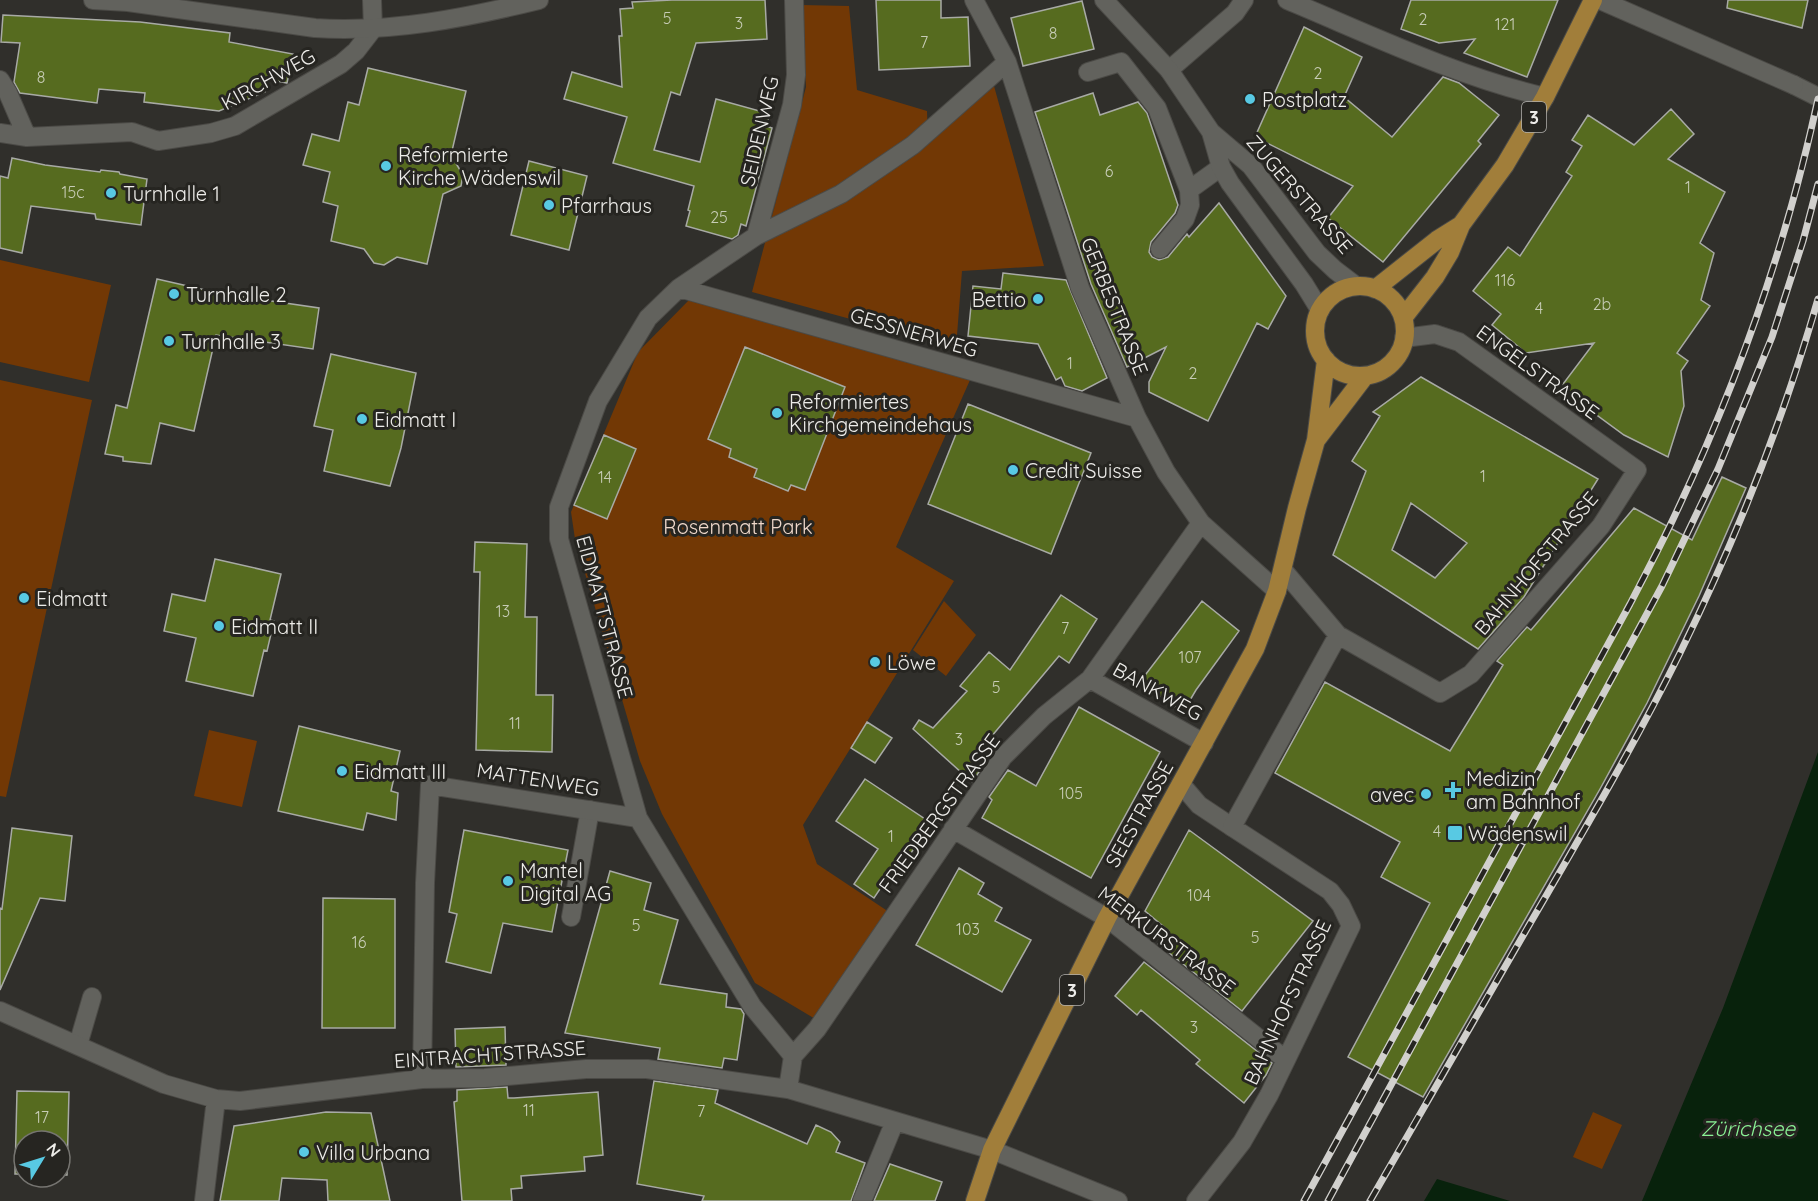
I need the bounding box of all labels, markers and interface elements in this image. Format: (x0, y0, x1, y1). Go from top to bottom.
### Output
house number: 5 (663, 8, 671, 28)
house number: 2 (1419, 9, 1428, 29)
house number: 3 (735, 13, 743, 33)
house number: 121 (1495, 14, 1515, 34)
house number: 8 (1049, 23, 1057, 43)
house number: 7 (920, 32, 928, 52)
street label: KIRCHWEG (217, 43, 319, 115)
house number: 2 (1314, 63, 1323, 83)
house number: 8 (37, 67, 45, 87)
street label: SEIDENWEG (734, 73, 784, 189)
place label: Postplatz (1262, 87, 1347, 112)
marker: Postplatz (1243, 92, 1257, 106)
road number: 3 (1522, 102, 1546, 132)
street label: ZUGERSTRASSE (1242, 129, 1358, 259)
place label: Reformierte Kirche Wädenswil (398, 142, 561, 190)
marker: Reformierte Kirche Wädenswil (379, 159, 393, 173)
house number: 6 (1105, 161, 1114, 181)
house number: 1 (1685, 177, 1691, 197)
place label: Turnhalle 1 (123, 181, 220, 206)
house number: 15c (62, 182, 84, 202)
marker: Turnhalle 1 (104, 186, 118, 200)
place label: Pfarrhaus (561, 193, 652, 218)
marker: Pfarrhaus (542, 198, 556, 212)
house number: 25 (710, 207, 728, 227)
street label: GERBESTRASSE (1076, 233, 1154, 379)
house number: 116 (1495, 270, 1516, 290)
place label: Turnhalle 2 (186, 282, 287, 307)
marker: Turnhalle 2 (167, 287, 181, 301)
place label: Bettio (972, 287, 1026, 312)
marker: Bettio (1031, 292, 1045, 306)
house number: 2b (1593, 294, 1611, 314)
house number: 4 (1535, 298, 1543, 318)
street label: GESSNERWEG (847, 302, 981, 362)
street label: ENGELSTRASSE (1472, 319, 1604, 425)
place label: Turnhalle 3 (181, 329, 281, 354)
marker: Turnhalle 3 (162, 334, 176, 348)
house number: 1 (1067, 353, 1073, 373)
house number: 2 (1189, 363, 1198, 383)
place label: Reformiertes Kirchgemeindehaus (789, 389, 972, 437)
marker: Reformiertes Kirchgemeindehaus (770, 406, 784, 420)
place label: Eidmatt I (374, 407, 456, 432)
marker: Eidmatt I (355, 412, 369, 426)
place label: Credit Suisse (1025, 458, 1142, 483)
marker: Credit Suisse (1006, 463, 1020, 477)
house number: 1 (1480, 466, 1486, 486)
house number: 14 (598, 467, 612, 487)
street label: BAHNHOFSTRASSE (1469, 486, 1603, 640)
park label: Rosenmatt Park (663, 514, 813, 539)
street label: EIDMATTSTRASSE (571, 533, 639, 701)
place label: Eidmatt (36, 586, 108, 611)
marker: Eidmatt (17, 591, 31, 605)
house number: 13 (496, 601, 510, 621)
place label: Eidmatt II (231, 614, 318, 639)
house number: 7 (1061, 618, 1069, 638)
marker: Eidmatt II (212, 619, 226, 633)
house number: 107 (1179, 647, 1201, 667)
place label: Löwe (887, 650, 936, 675)
marker: Löwe (868, 655, 882, 669)
street label: BANKWEG (1109, 656, 1207, 726)
house number: 5 (992, 677, 1000, 697)
house number: 11 (509, 713, 521, 733)
street label: FRIEDBERGSTRASSE (873, 729, 1005, 897)
house number: 3 (955, 729, 963, 749)
street label: MATTENWEG (475, 757, 601, 801)
street label: SEESTRASSE (1100, 757, 1178, 871)
place label: Eidmatt III (354, 759, 446, 784)
marker: Eidmatt III (335, 764, 349, 778)
place label: Medizin am Bahnhof (1466, 766, 1581, 814)
marker: Medizin am Bahnhof (1444, 781, 1462, 799)
place label: avec (1370, 782, 1414, 807)
house number: 105 (1059, 783, 1083, 803)
marker: avec (1419, 787, 1433, 801)
house number: 4 (1433, 821, 1441, 841)
place label: Wädenswil (1468, 821, 1568, 846)
marker: Wädenswil (1446, 824, 1464, 842)
house number: 1 (888, 826, 894, 846)
place label: Mantel Digital AG (520, 858, 611, 906)
marker: Mantel Digital AG (501, 874, 515, 888)
street label: MERKURSTRASSE (1093, 880, 1241, 1000)
house number: 104 (1187, 885, 1211, 905)
house number: 5 (632, 915, 640, 935)
street label: BAHNHOFSTRASSE (1238, 915, 1336, 1089)
house number: 103 (956, 919, 980, 939)
house number: 5 (1251, 927, 1259, 947)
house number: 16 (352, 932, 367, 952)
road number: 3 (1060, 975, 1084, 1005)
house number: 3 (1190, 1017, 1198, 1037)
street label: EINTRACHTSTRASSE (393, 1035, 587, 1073)
house number: 11 (523, 1100, 535, 1120)
house number: 7 (697, 1101, 705, 1121)
house number: 17 (35, 1107, 49, 1127)
water label: Zürichsee (1701, 1115, 1796, 1141)
north arrow (12, 1129, 72, 1189)
text: N (42, 1139, 65, 1161)
place label: Villa Urbana (316, 1140, 430, 1165)
marker: Villa Urbana (297, 1145, 311, 1159)

